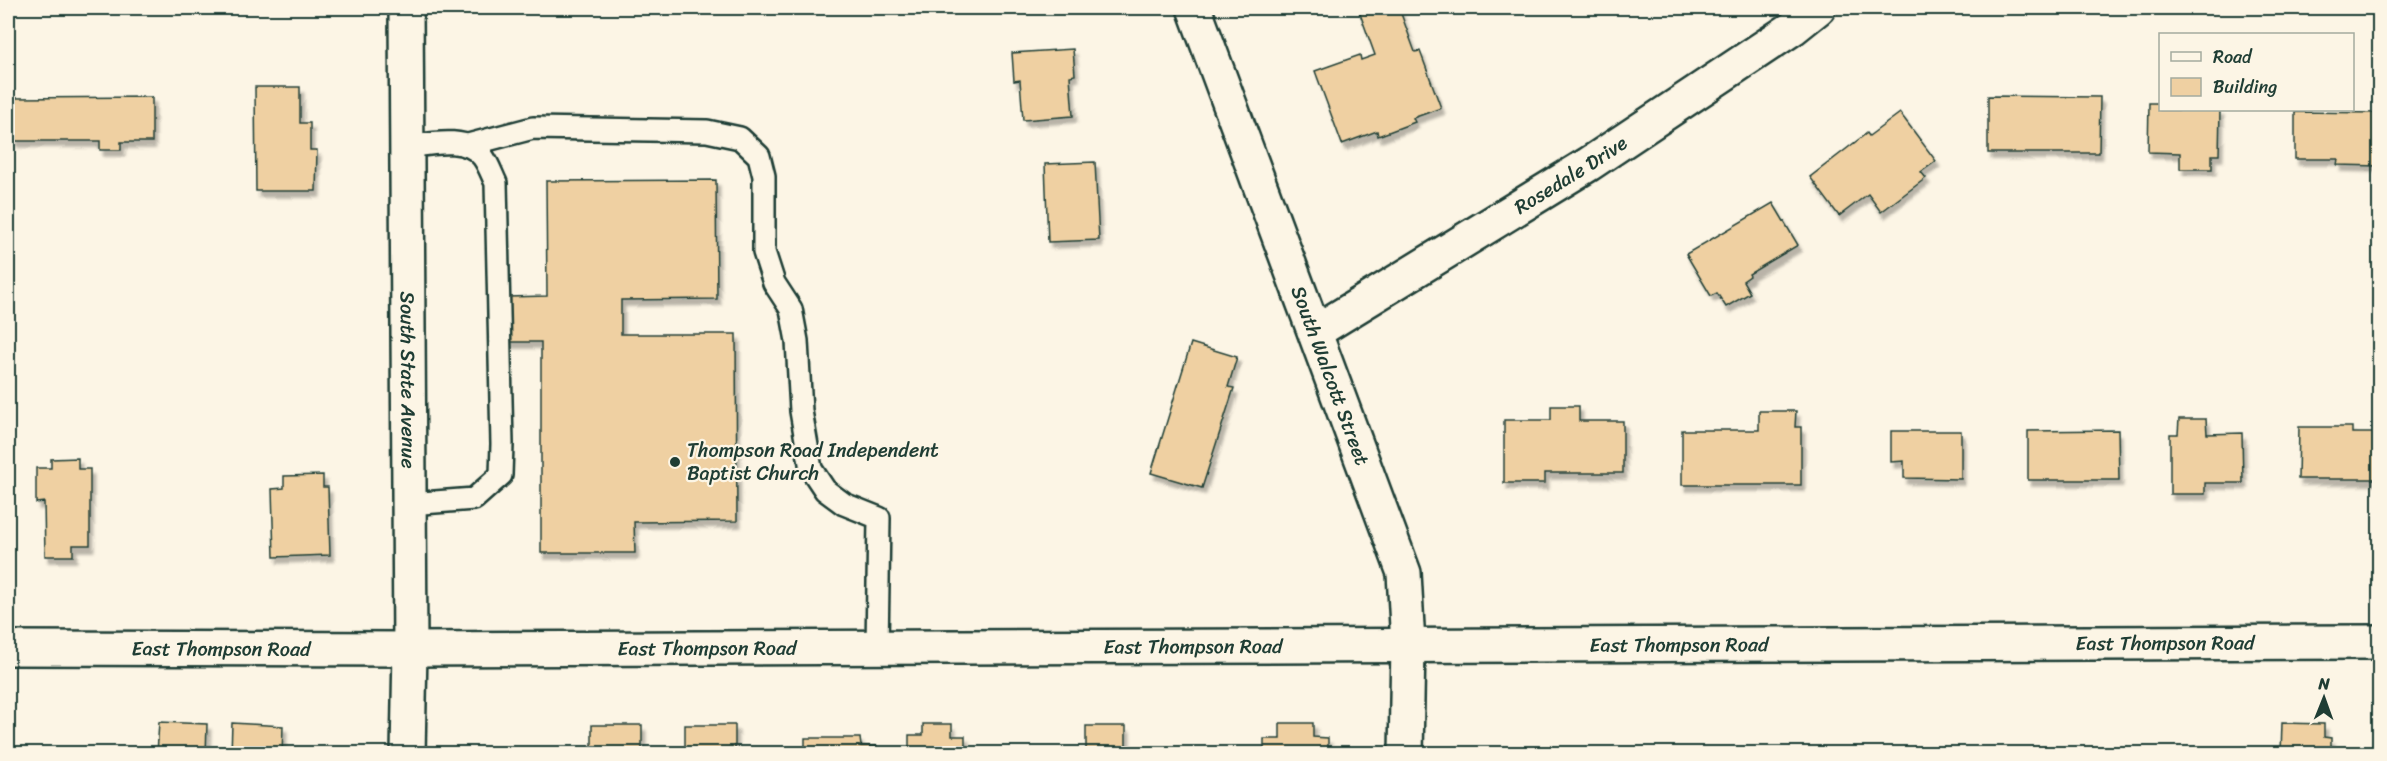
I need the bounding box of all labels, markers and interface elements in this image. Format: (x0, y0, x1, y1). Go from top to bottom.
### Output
legend (2159, 33, 2354, 111)
text: Road (2213, 41, 2253, 73)
text: Building (2213, 71, 2277, 103)
street label: Rosedale Drive (1507, 126, 1635, 224)
street label: South Walcott Street (1281, 281, 1380, 471)
street label: South State Avenue (390, 291, 426, 469)
place label: Thompson Road Independent Baptist Church (687, 433, 939, 491)
marker: Thompson Road Independent Baptist Church (668, 455, 682, 469)
street label: East Thompson Road (2075, 625, 2256, 661)
street label: East Thompson Road (1589, 627, 1770, 663)
street label: East Thompson Road (1103, 629, 1284, 665)
street label: East Thompson Road (131, 631, 312, 667)
street label: East Thompson Road (617, 631, 798, 666)
north arrow (2294, 668, 2354, 728)
text: N (2317, 669, 2331, 698)

